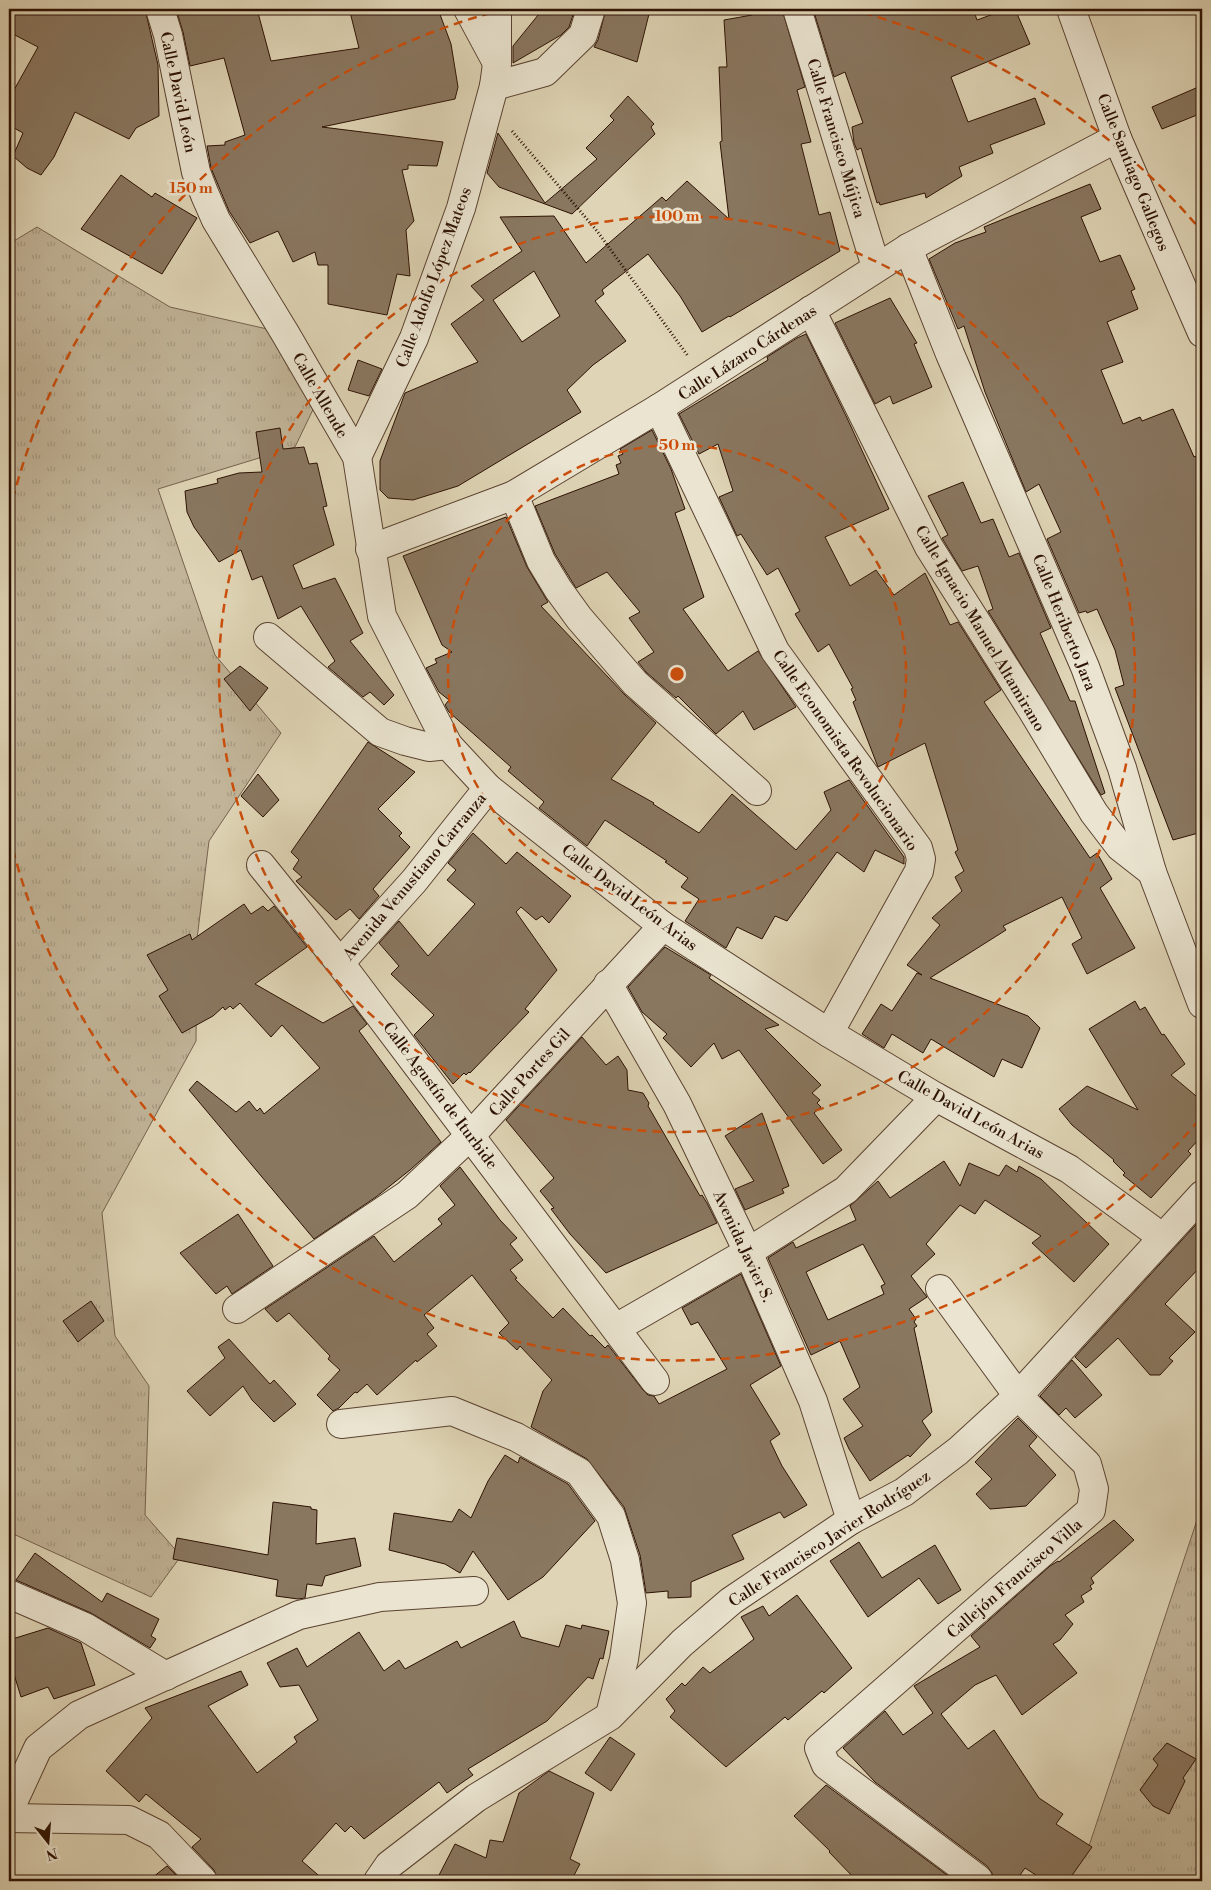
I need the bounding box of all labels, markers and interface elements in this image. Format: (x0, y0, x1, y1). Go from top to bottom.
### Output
street label: Calle David León (155, 30, 201, 155)
street label: Calle Francisco Mújica (802, 56, 870, 221)
street label: Calle Santiago Gallegos (1092, 91, 1174, 254)
text: 150 m (169, 179, 213, 198)
street label: Calle Adolfo López Mateos (392, 184, 476, 370)
text: 100 m (655, 207, 700, 226)
street label: Calle Lázaro Cárdenas (675, 301, 821, 405)
street label: Calle Allende (288, 349, 353, 442)
text: 50 m (659, 436, 695, 455)
street label: Calle Ignacio Manuel Altamirano (911, 522, 1050, 735)
street label: Calle Heriberto Jara (1028, 551, 1101, 694)
street label: Calle Economista Revolucionario (768, 646, 923, 855)
centre of rings (668, 665, 686, 683)
street label: Avenida Venustiano Carranza (338, 788, 491, 965)
street label: Calle David León Arias (557, 840, 701, 955)
street label: Calle Agustín de Iturbide (378, 1018, 502, 1173)
street label: Calle Portes Gil (485, 1024, 575, 1121)
street label: Calle David León Arias (893, 1066, 1048, 1164)
street label: Avenida Javier S. (708, 1187, 778, 1305)
street label: Calle Francisco Javier Rodríguez (725, 1466, 934, 1612)
street label: Callejón Francisco Villa (943, 1514, 1087, 1643)
north arrow (22, 1818, 72, 1868)
text: N (44, 1843, 59, 1864)

